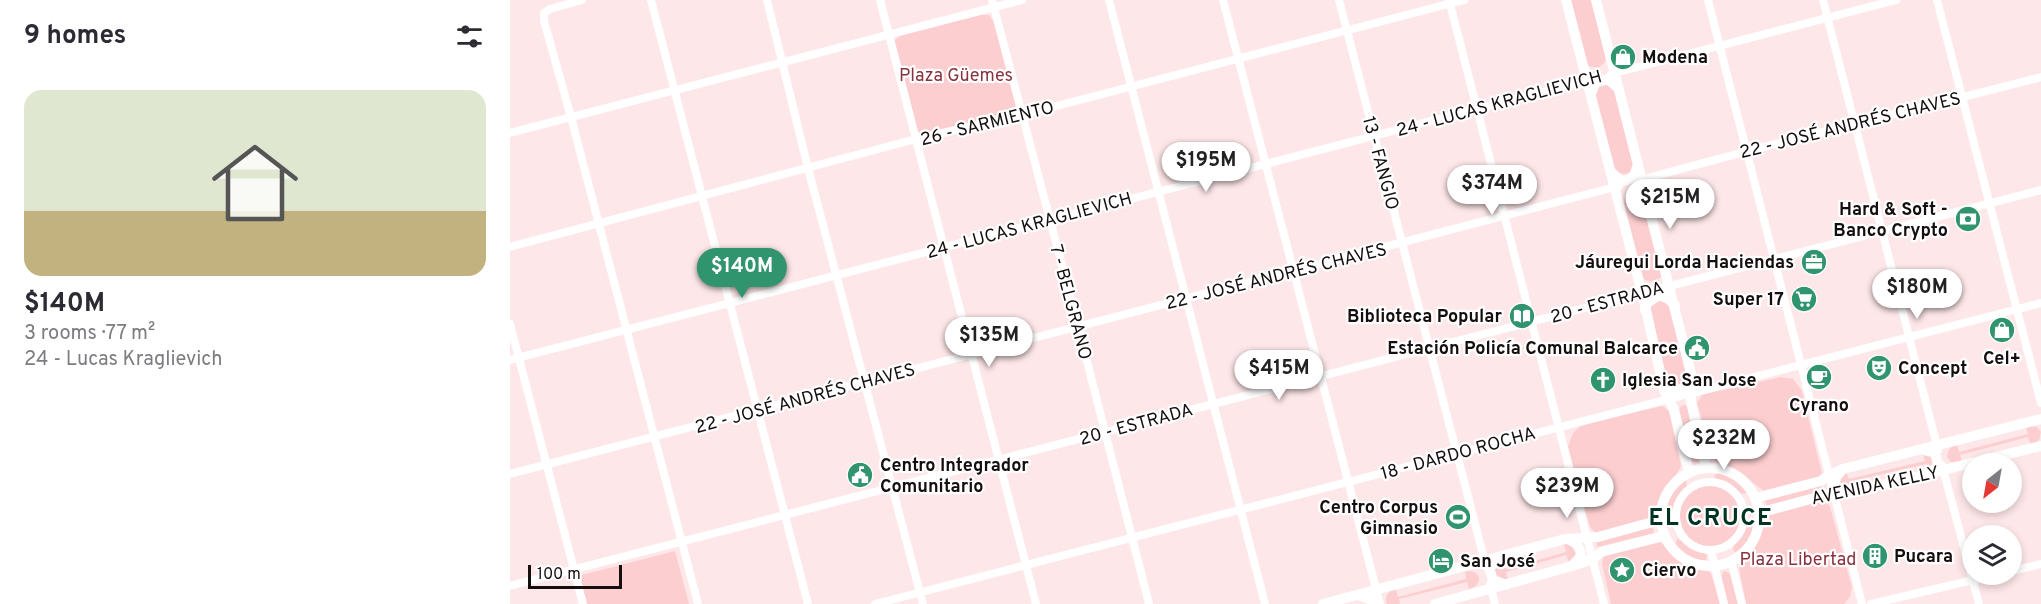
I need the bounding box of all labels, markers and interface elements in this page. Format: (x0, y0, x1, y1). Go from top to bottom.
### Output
text: 9 homes (24, 20, 126, 53)
icon: filters (453, 20, 486, 53)
shop icon: Modena (1608, 42, 1638, 72)
place label: Modena (1642, 47, 1708, 70)
park label: Plaza Güemes (899, 65, 1013, 88)
street label: 24 - LUCAS KRAGLIEVICH (1394, 66, 1605, 143)
street label: 22 - JOSÉ ANDRÉS CHAVES (1737, 86, 1963, 165)
street label: 26 - SARMIENTO (918, 97, 1057, 152)
street label: 13 - FANGIO (1356, 114, 1403, 213)
icon: home (201, 129, 309, 237)
pin: $195M (1164, 142, 1248, 193)
text: $195M (1176, 148, 1236, 174)
pin: $374M (1450, 165, 1534, 216)
text: $374M (1461, 171, 1523, 197)
pin: $215M (1628, 179, 1712, 230)
text: $215M (1640, 185, 1700, 211)
street label: 24 - LUCAS KRAGLIEVICH (924, 188, 1135, 265)
place label: Hard & Soft - Banco Crypto (1833, 199, 1948, 243)
bank icon: Hard & Soft - Banco Crypto (1953, 204, 1983, 234)
street label: 22 - JOSÉ ANDRÉS CHAVES (1163, 237, 1389, 316)
street label: 7 - BELGRANO (1043, 242, 1096, 362)
office icon: Jáuregui Lorda Haciendas (1799, 247, 1829, 277)
pin: $140M (700, 248, 784, 299)
place label: Jáuregui Lorda Haciendas (1575, 252, 1794, 275)
text: $140M (711, 254, 773, 280)
pin: $180M (1875, 269, 1959, 320)
text: $180M (1886, 275, 1948, 301)
street label: 20 - ESTRADA (1548, 277, 1667, 330)
supermarket icon: Super 17 (1789, 284, 1819, 314)
text: $140M (24, 288, 105, 321)
place label: Super 17 (1713, 289, 1784, 312)
library icon: Biblioteca Popular (1507, 301, 1537, 331)
place label: Biblioteca Popular (1347, 306, 1502, 329)
shop icon: Cel+ (1987, 315, 2017, 345)
pin: $135M (947, 317, 1031, 368)
text: 3 rooms · 77 m² (24, 321, 155, 347)
text: $135M (959, 323, 1019, 349)
public building icon: Estación Policía Comunal Balcarce (1682, 333, 1712, 363)
place label: Estación Policía Comunal Balcarce (1387, 338, 1678, 361)
text: 24 - Lucas Kraglievich (24, 347, 223, 373)
place label: Cel+ (1983, 348, 2021, 371)
pin: $415M (1237, 350, 1321, 401)
theatre icon: Concept (1864, 353, 1894, 383)
text: $415M (1248, 356, 1310, 382)
street label: 22 - JOSÉ ANDRÉS CHAVES (692, 357, 918, 440)
place label: Concept (1898, 358, 1967, 381)
cafe icon: Cyrano (1804, 362, 1834, 392)
church icon: Iglesia San Jose (1588, 365, 1618, 395)
place label: Iglesia San Jose (1622, 370, 1756, 393)
place label: Cyrano (1789, 395, 1849, 418)
street label: 20 - ESTRADA (1077, 399, 1196, 452)
pin: $232M (1682, 420, 1766, 471)
street label: 18 - DARDO ROCHA (1378, 423, 1538, 486)
text: $232M (1692, 426, 1756, 452)
north arrow (1962, 453, 2022, 513)
map controls (1962, 453, 2022, 585)
place label: Centro Integrador Comunitario (880, 455, 1029, 499)
public building icon: Centro Integrador Comunitario (845, 460, 875, 490)
street label: AVENIDA KELLY (1809, 462, 1941, 511)
pin: $239M (1525, 468, 1609, 519)
text: $239M (1535, 474, 1599, 500)
place label: Centro Corpus Gimnasio (1319, 497, 1438, 541)
sports icon: Centro Corpus Gimnasio (1443, 502, 1473, 532)
district label: EL CRUCE (1649, 504, 1773, 534)
button: layers (1962, 525, 2022, 585)
building icon: Pucara (1860, 541, 1890, 571)
hotel icon: San José (1426, 546, 1456, 576)
place label: Pucara (1894, 546, 1953, 569)
park label: Plaza Libertad (1740, 549, 1856, 572)
place label: San José (1460, 551, 1535, 574)
place icon: Ciervo (1607, 555, 1637, 585)
place label: Ciervo (1642, 560, 1696, 583)
scale bar (528, 562, 622, 590)
text: 100 m (537, 565, 581, 585)

